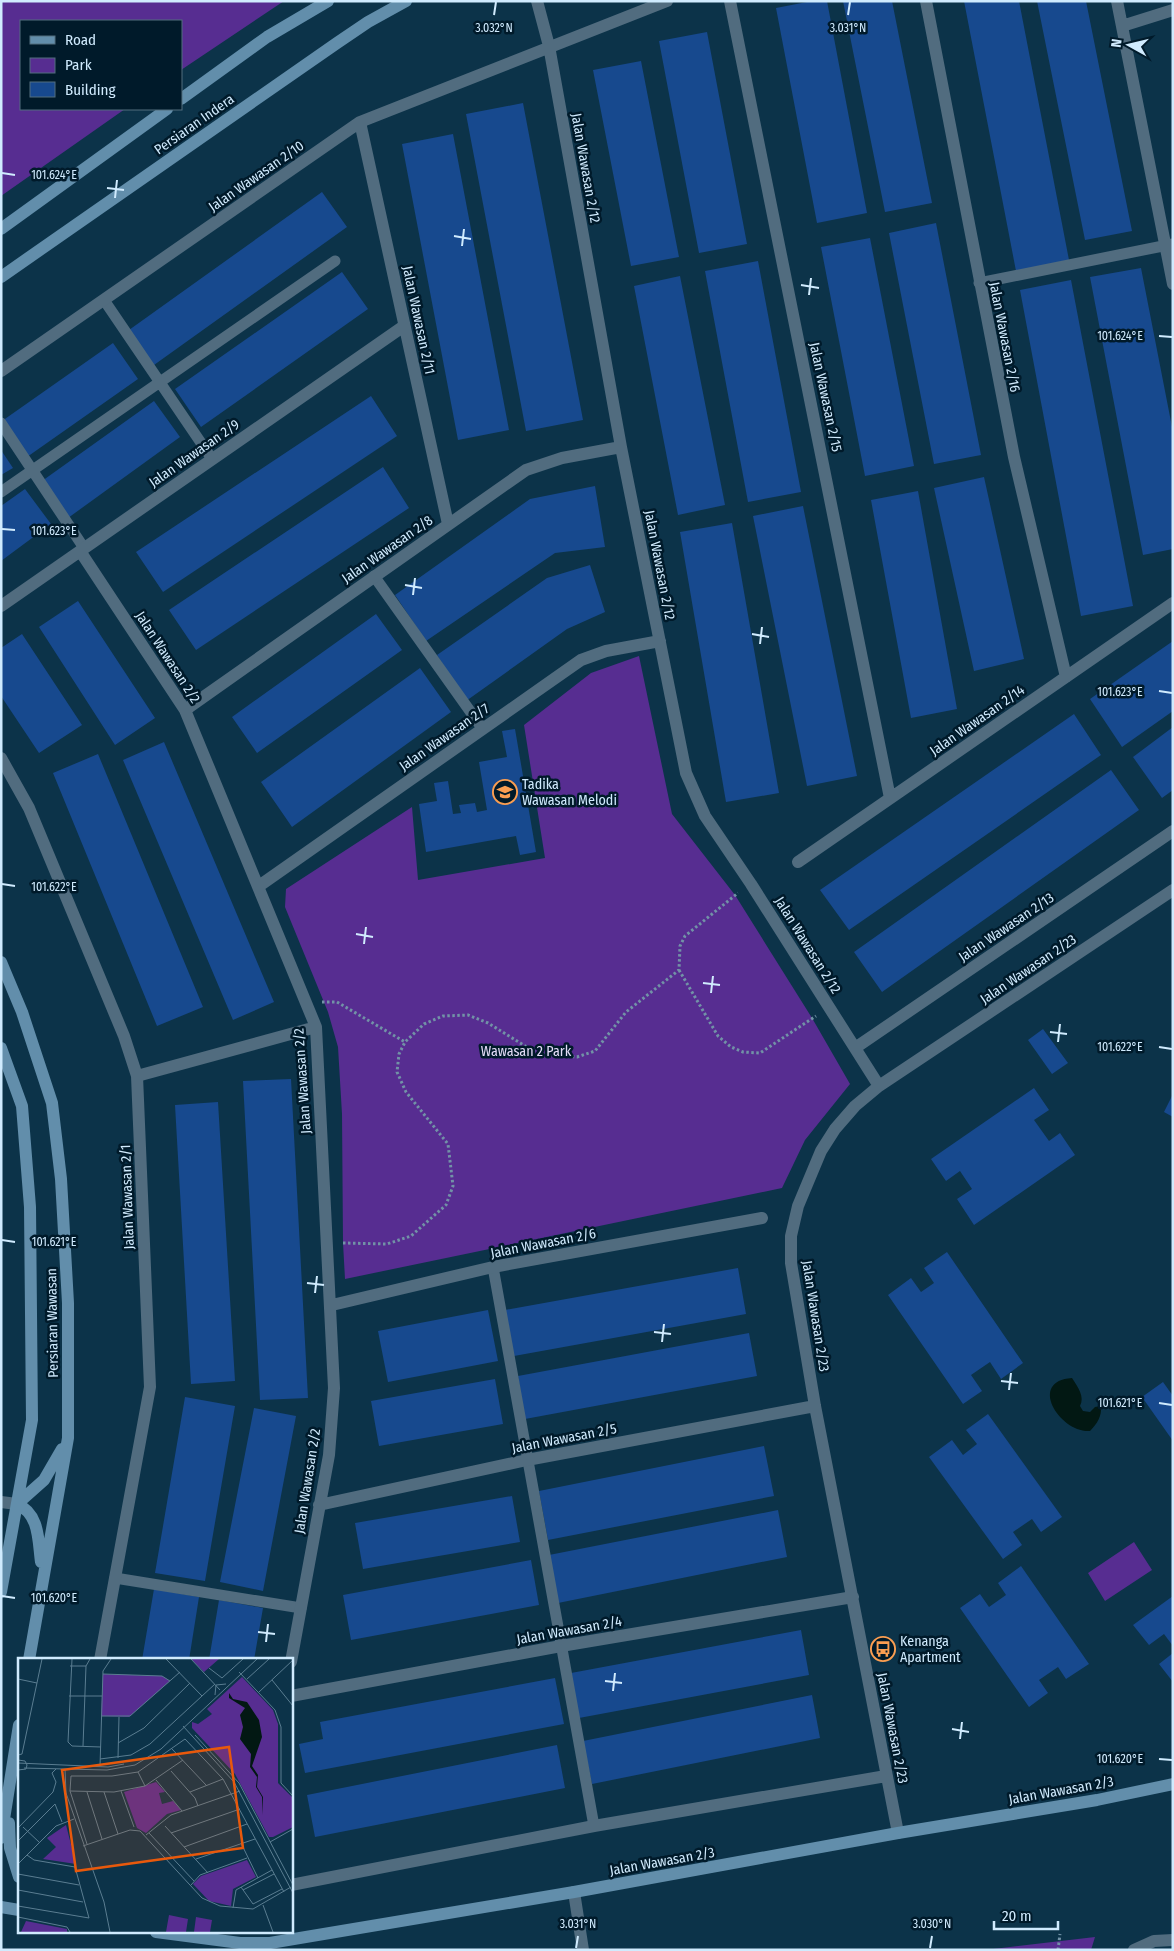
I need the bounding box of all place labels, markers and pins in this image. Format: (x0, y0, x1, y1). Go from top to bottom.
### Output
place label: Tadika Wawasan Melodi (522, 776, 617, 809)
school or university icon: Tadika Wawasan Melodi (492, 779, 518, 805)
place label: Kenanga Apartment (900, 1633, 961, 1666)
bus stop icon: Kenanga Apartment (870, 1636, 896, 1662)

